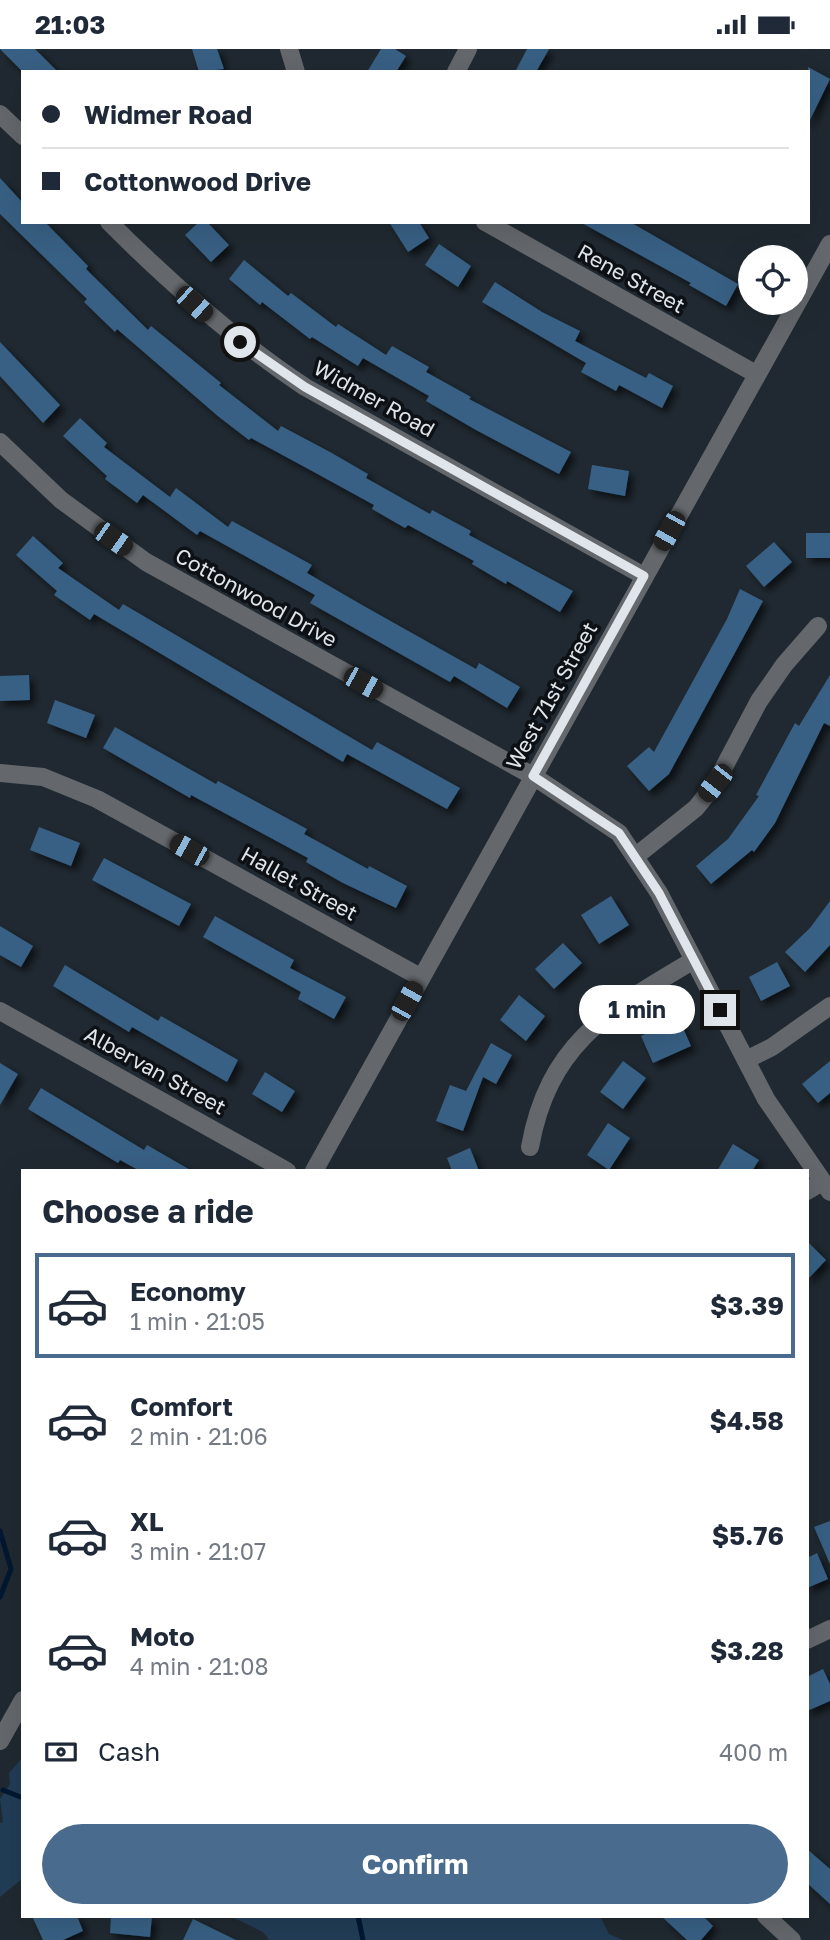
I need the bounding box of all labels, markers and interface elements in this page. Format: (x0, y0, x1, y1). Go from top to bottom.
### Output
text: 21:03 (35, 9, 105, 40)
text: Widmer Road (84, 99, 252, 130)
text: Cottonwood Drive (84, 166, 311, 197)
street label: Rene Street (573, 238, 690, 318)
map controls (738, 245, 808, 315)
button: locate (738, 245, 808, 315)
car (172, 282, 217, 326)
route start (224, 326, 256, 358)
street label: Widmer Road (309, 354, 440, 442)
car (650, 508, 689, 554)
car (90, 518, 137, 560)
street label: Cottonwood Drive (171, 542, 342, 652)
street label: West 71st Street (500, 617, 602, 774)
car (340, 664, 387, 702)
car (694, 760, 737, 806)
car (166, 831, 213, 869)
street label: Hallet Street (237, 840, 362, 926)
car (388, 978, 427, 1024)
callout: 1 min (580, 985, 696, 1035)
route end (704, 994, 736, 1026)
text: 1 min (608, 995, 666, 1023)
street label: Albervan Street (80, 1021, 231, 1120)
text: Choose a ride (42, 1192, 254, 1230)
icon: car (46, 1274, 109, 1337)
text: Economy (130, 1276, 246, 1307)
text: $3.39 (710, 1290, 784, 1321)
text: 1 min · 21:05 (130, 1307, 265, 1335)
icon: car (46, 1389, 109, 1452)
text: Comfort (130, 1391, 233, 1422)
text: $4.58 (710, 1405, 784, 1436)
text: 2 min · 21:06 (130, 1422, 268, 1450)
icon: car (46, 1504, 109, 1567)
text: XL (130, 1506, 164, 1537)
text: $5.76 (712, 1520, 784, 1551)
text: 3 min · 21:07 (130, 1537, 266, 1565)
icon: car (46, 1619, 109, 1682)
text: Moto (130, 1621, 195, 1652)
text: $3.28 (710, 1635, 784, 1666)
text: 4 min · 21:08 (130, 1652, 269, 1680)
icon: cash (42, 1733, 80, 1771)
text: Cash (98, 1736, 160, 1767)
text: 400 m (719, 1738, 788, 1766)
button: Confirm (42, 1824, 788, 1904)

